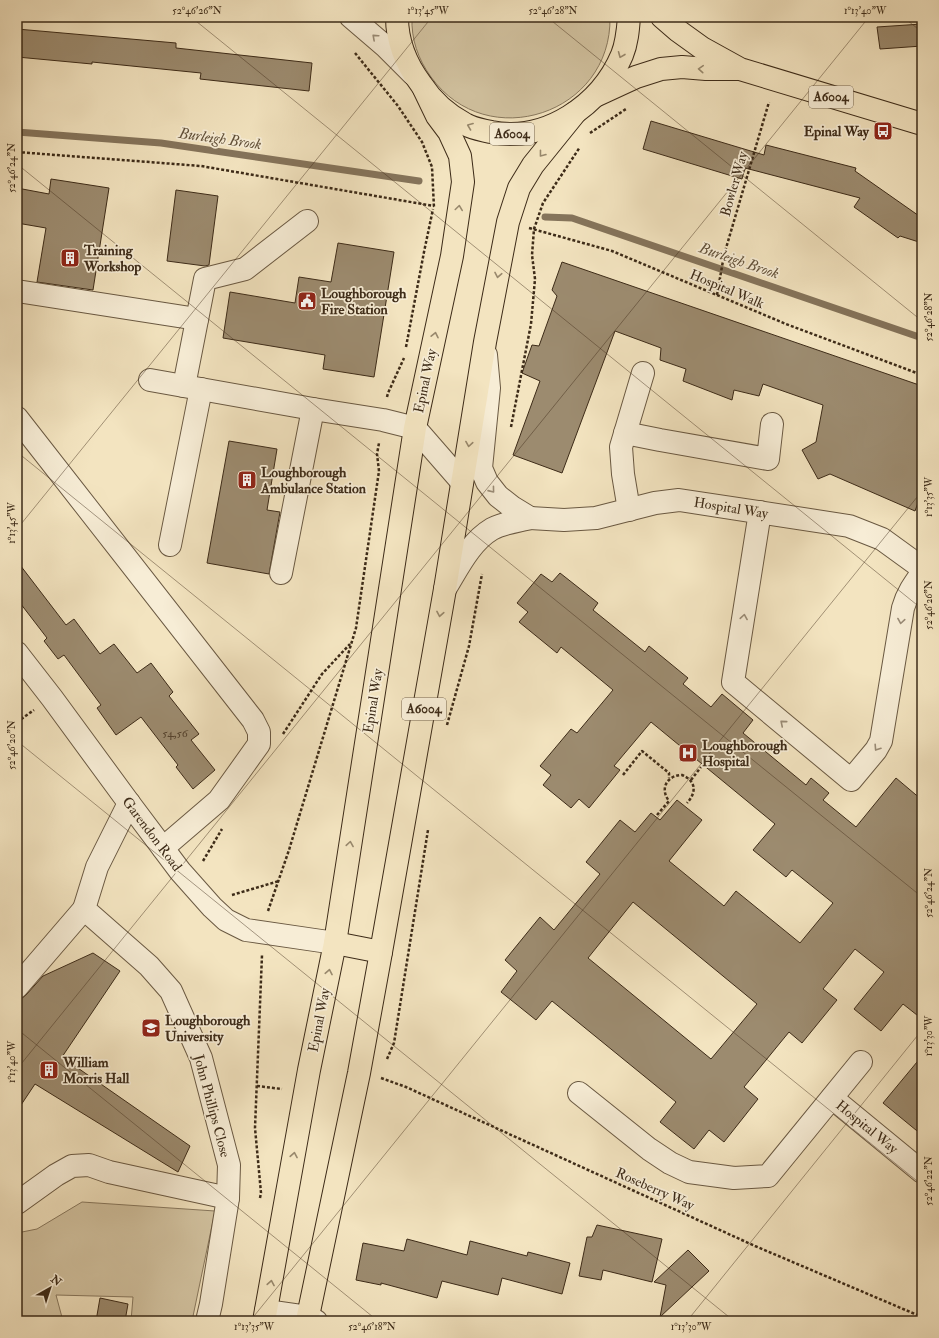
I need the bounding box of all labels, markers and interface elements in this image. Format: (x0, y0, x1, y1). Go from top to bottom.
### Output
text: 52°46'26"N (172, 5, 222, 17)
text: 1°13'45"W (407, 5, 450, 17)
text: 52°46'28"N (528, 5, 578, 17)
text: 1°13'40"W (844, 5, 887, 17)
one-way arrow (372, 35, 380, 42)
one-way arrow (618, 51, 626, 58)
one-way arrow (698, 64, 704, 73)
road number: A6004 (809, 86, 853, 108)
bus stop icon: Epinal Way (872, 120, 894, 142)
one-way arrow (467, 122, 474, 130)
road number: A6004 (490, 123, 534, 145)
place label: Epinal Way (804, 123, 870, 141)
water label: Burleigh Brook (176, 124, 263, 154)
text: 52°46'24"N (6, 143, 18, 193)
street label: Bowler Way (717, 149, 753, 219)
one-way arrow (539, 150, 546, 157)
one-way arrow (454, 205, 463, 211)
water label: Burleigh Brook (696, 238, 781, 284)
place label: Training Workshop (83, 242, 141, 276)
building icon: Training Workshop (59, 247, 81, 269)
street label: Hospital Walk (687, 266, 767, 313)
one-way arrow (494, 272, 503, 278)
place label: Loughborough Fire Station (321, 285, 407, 318)
public building icon: Loughborough Fire Station (296, 290, 318, 312)
text: 52°46'28"N (923, 292, 935, 342)
one-way arrow (431, 332, 439, 339)
street label: Epinal Way (410, 347, 441, 415)
one-way arrow (465, 441, 473, 447)
place label: Loughborough Ambulance Station (260, 464, 367, 497)
building icon: Loughborough Ambulance Station (236, 469, 258, 491)
text: 1°13'35"W (923, 476, 935, 517)
one-way arrow (488, 485, 495, 492)
street label: Hospital Way (692, 494, 770, 523)
text: 1°13'45"W (6, 501, 18, 544)
text: 52°46'26"N (923, 580, 935, 630)
one-way arrow (437, 611, 445, 617)
one-way arrow (739, 614, 748, 621)
one-way arrow (897, 618, 906, 624)
street label: Epinal Way (360, 667, 388, 735)
road number: A6004 (402, 698, 446, 720)
text: 52°46'20"N (6, 720, 18, 770)
one-way arrow (780, 721, 788, 728)
house number: 54,56 (162, 726, 189, 741)
place label: Loughborough Hospital (702, 737, 788, 771)
hospital icon: Loughborough Hospital (677, 742, 699, 764)
one-way arrow (875, 743, 882, 750)
street label: Garendon Road (118, 793, 186, 875)
one-way arrow (345, 841, 354, 847)
text: 52°46'24"N (923, 868, 935, 918)
one-way arrow (324, 969, 332, 975)
street label: Epinal Way (304, 986, 335, 1054)
place label: Loughborough University (165, 1012, 251, 1046)
text: 1°13'30"W (923, 1015, 935, 1056)
school or university icon: Loughborough University (140, 1017, 162, 1039)
text: 1°13'40"W (6, 1040, 18, 1083)
street label: John Phillips Close (189, 1052, 234, 1160)
place label: William Morris Hall (62, 1054, 130, 1087)
building icon: William Morris Hall (38, 1059, 60, 1081)
street label: Hospital Way (832, 1097, 902, 1159)
one-way arrow (289, 1152, 298, 1158)
text: 52°46'22"N (923, 1156, 935, 1206)
street label: Roseberry Way (613, 1164, 698, 1215)
north arrow (30, 1268, 70, 1308)
text: N (47, 1272, 65, 1289)
one-way arrow (266, 1280, 275, 1286)
text: 1°13'35"W (234, 1321, 275, 1333)
text: 52°46'18"N (348, 1321, 396, 1333)
text: 1°13'30"W (671, 1321, 712, 1333)

